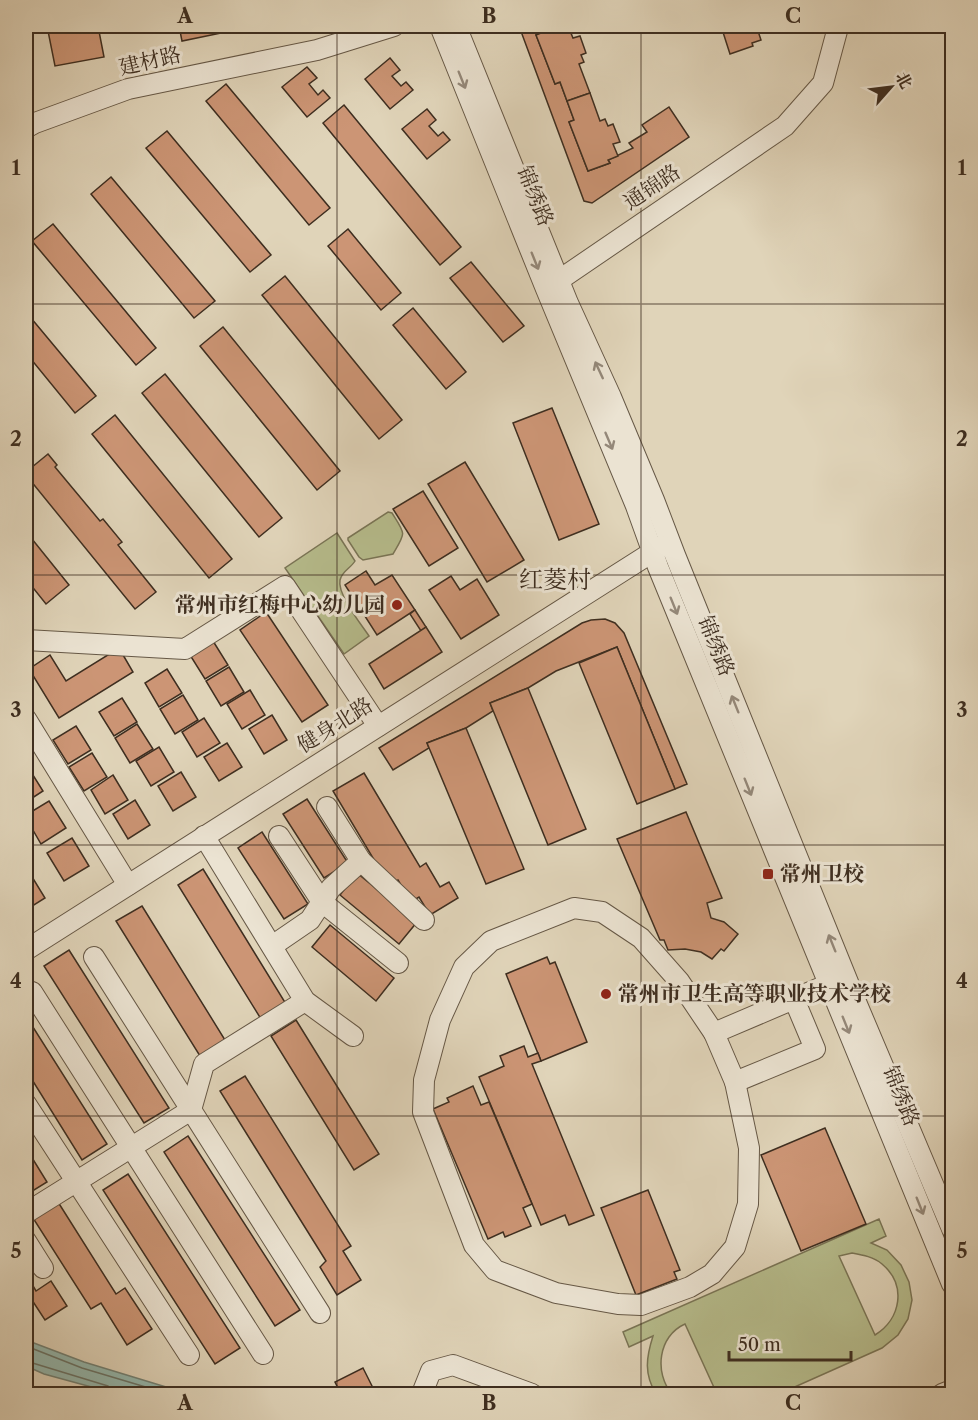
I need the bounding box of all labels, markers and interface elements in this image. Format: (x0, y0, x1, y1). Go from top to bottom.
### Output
text: A (176, 4, 193, 28)
text: B (482, 4, 497, 28)
text: C (785, 4, 801, 28)
street label: 建材路 (116, 41, 183, 80)
north arrow (861, 57, 921, 117)
text: 北 (892, 68, 917, 92)
one-way arrow (457, 70, 468, 89)
text: 1 (12, 156, 21, 180)
text: 1 (958, 156, 967, 180)
street label: 通锦路 (619, 159, 685, 215)
street label: 锦绣路 (512, 162, 559, 230)
one-way arrow (530, 251, 541, 270)
one-way arrow (593, 362, 604, 380)
text: 2 (10, 427, 22, 451)
text: 2 (956, 427, 968, 451)
one-way arrow (604, 431, 615, 450)
district label: 红菱村 (519, 565, 591, 594)
place label: 常州市红梅中心幼儿园 (175, 592, 385, 617)
one-way arrow (669, 597, 680, 615)
marker: 常州市红梅中心幼儿园 (390, 598, 404, 612)
street label: 锦绣路 (693, 612, 740, 680)
street label: 健身北路 (292, 692, 377, 757)
one-way arrow (729, 695, 740, 714)
text: 3 (10, 698, 22, 722)
text: 3 (956, 698, 968, 722)
one-way arrow (743, 777, 754, 795)
place label: 常州卫校 (780, 861, 864, 886)
marker: 常州卫校 (761, 867, 775, 881)
one-way arrow (826, 934, 837, 953)
text: 4 (10, 969, 22, 993)
text: 4 (956, 969, 968, 993)
place label: 常州市卫生高等职业技术学校 (618, 981, 891, 1006)
marker: 常州市卫生高等职业技术学校 (599, 987, 613, 1001)
one-way arrow (841, 1016, 852, 1034)
street label: 锦绣路 (878, 1062, 925, 1130)
one-way arrow (915, 1196, 926, 1214)
text: 5 (10, 1239, 22, 1263)
text: 5 (956, 1239, 968, 1263)
scale bar (729, 1324, 850, 1362)
text: 50 m (738, 1334, 781, 1356)
text: A (176, 1391, 193, 1415)
text: B (482, 1391, 497, 1415)
text: C (785, 1391, 801, 1415)

